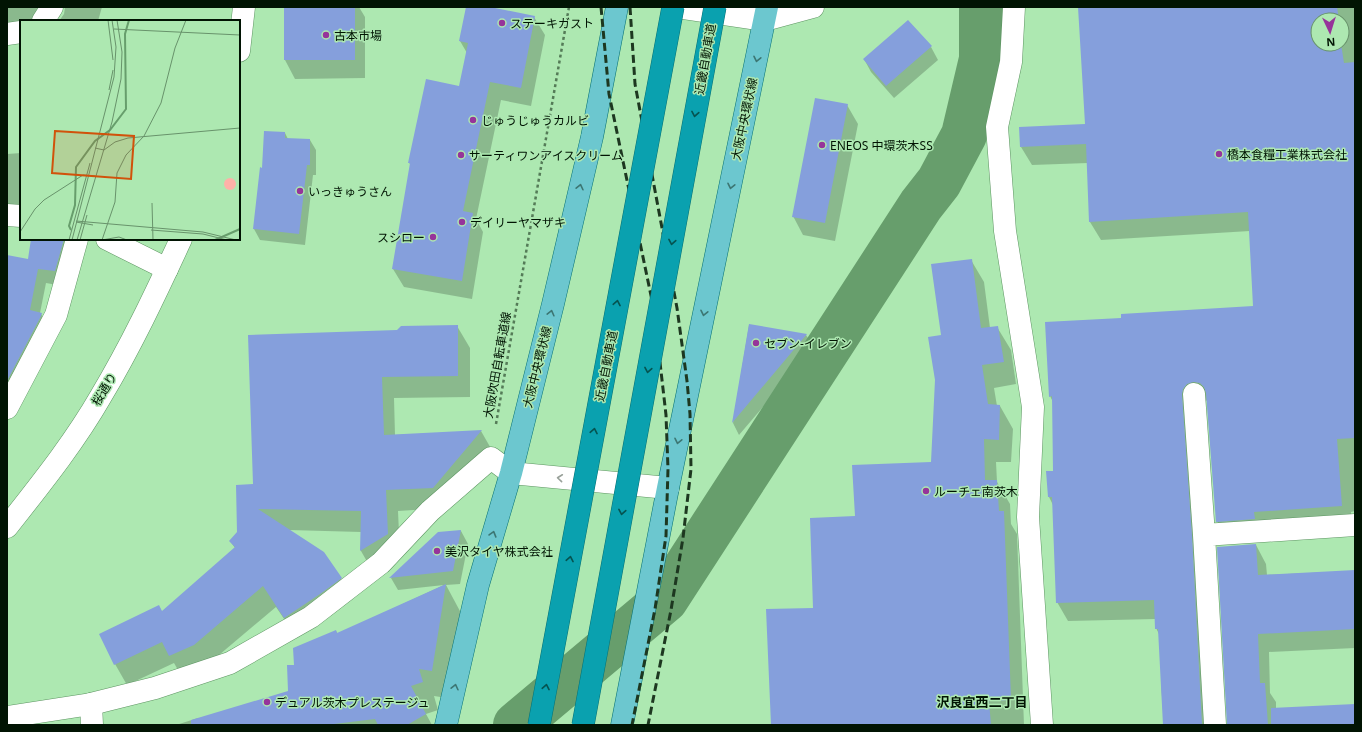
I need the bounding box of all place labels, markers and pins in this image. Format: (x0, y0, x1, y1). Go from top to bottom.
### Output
place label: ステーキガスト (510, 15, 594, 32)
marker: ステーキガスト (497, 18, 507, 28)
place label: 古本市場 (334, 27, 382, 44)
marker: 古本市場 (321, 30, 331, 40)
place label: じゅうじゅうカルビ (481, 112, 589, 129)
marker: じゅうじゅうカルビ (468, 115, 478, 125)
place label: ENEOS 中環茨木SS (830, 137, 933, 154)
marker: ENEOS 中環茨木SS (817, 140, 827, 150)
place label: 橋本食糧工業株式会社 (1227, 146, 1347, 163)
place label: サーティワンアイスクリーム (469, 147, 623, 164)
marker: 橋本食糧工業株式会社 (1214, 149, 1224, 159)
marker: サーティワンアイスクリーム (456, 150, 466, 160)
place label: いっきゅうさん (308, 183, 392, 200)
marker: いっきゅうさん (295, 186, 305, 196)
place label: デイリーヤマザキ (470, 214, 566, 231)
marker: デイリーヤマザキ (457, 217, 467, 227)
place label: スシロー (377, 229, 425, 246)
marker: スシロー (428, 232, 438, 242)
place label: セブン-イレブン (764, 335, 852, 352)
marker: セブン-イレブン (751, 338, 761, 348)
place label: ルーチェ南茨木 (934, 483, 1018, 500)
marker: ルーチェ南茨木 (921, 486, 931, 496)
place label: 美沢タイヤ株式会社 (445, 543, 553, 560)
marker: 美沢タイヤ株式会社 (432, 546, 442, 556)
place label: デュアル茨木プレステージュ (275, 694, 430, 711)
marker: デュアル茨木プレステージュ (262, 697, 272, 707)

